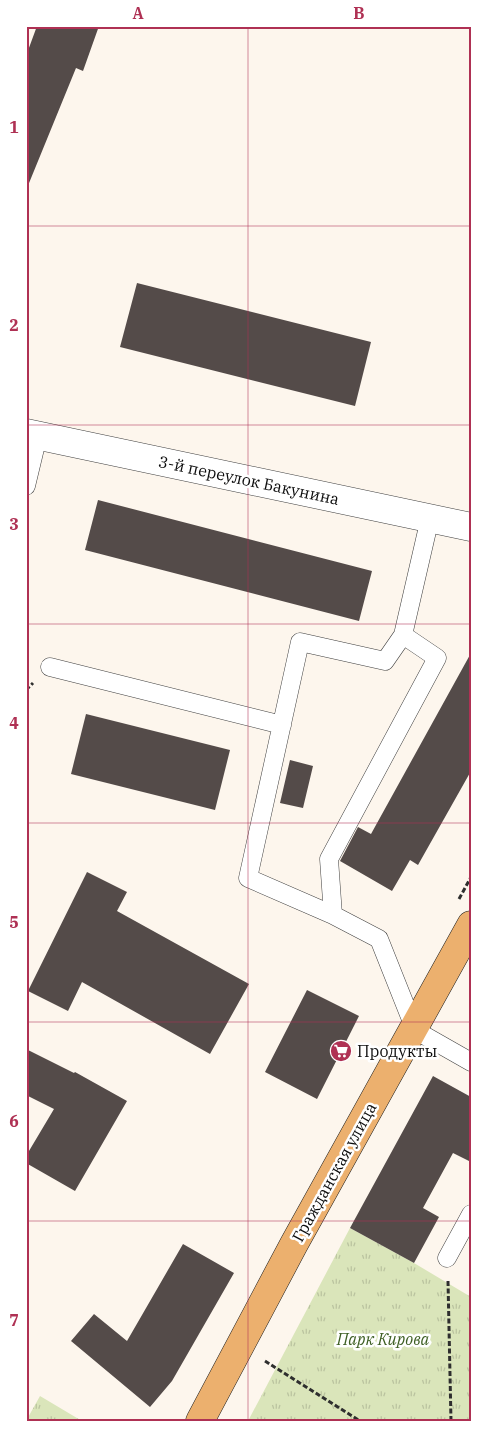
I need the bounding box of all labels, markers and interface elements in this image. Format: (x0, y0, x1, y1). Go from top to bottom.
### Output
text: A (132, 3, 144, 23)
text: B (353, 3, 365, 23)
text: 1 (9, 117, 19, 137)
text: 2 (9, 315, 19, 335)
street label: 3-й переулок Бакунина (157, 451, 341, 509)
text: 3 (9, 514, 19, 534)
text: 4 (9, 713, 19, 733)
text: 5 (9, 912, 19, 932)
supermarket icon: Продукты (329, 1039, 353, 1063)
place label: Продукты (357, 1041, 437, 1061)
street label: Гражданская улица (287, 1099, 381, 1245)
text: 6 (9, 1111, 19, 1131)
text: 7 (9, 1310, 19, 1330)
park label: Парк Кирова (336, 1329, 430, 1349)

